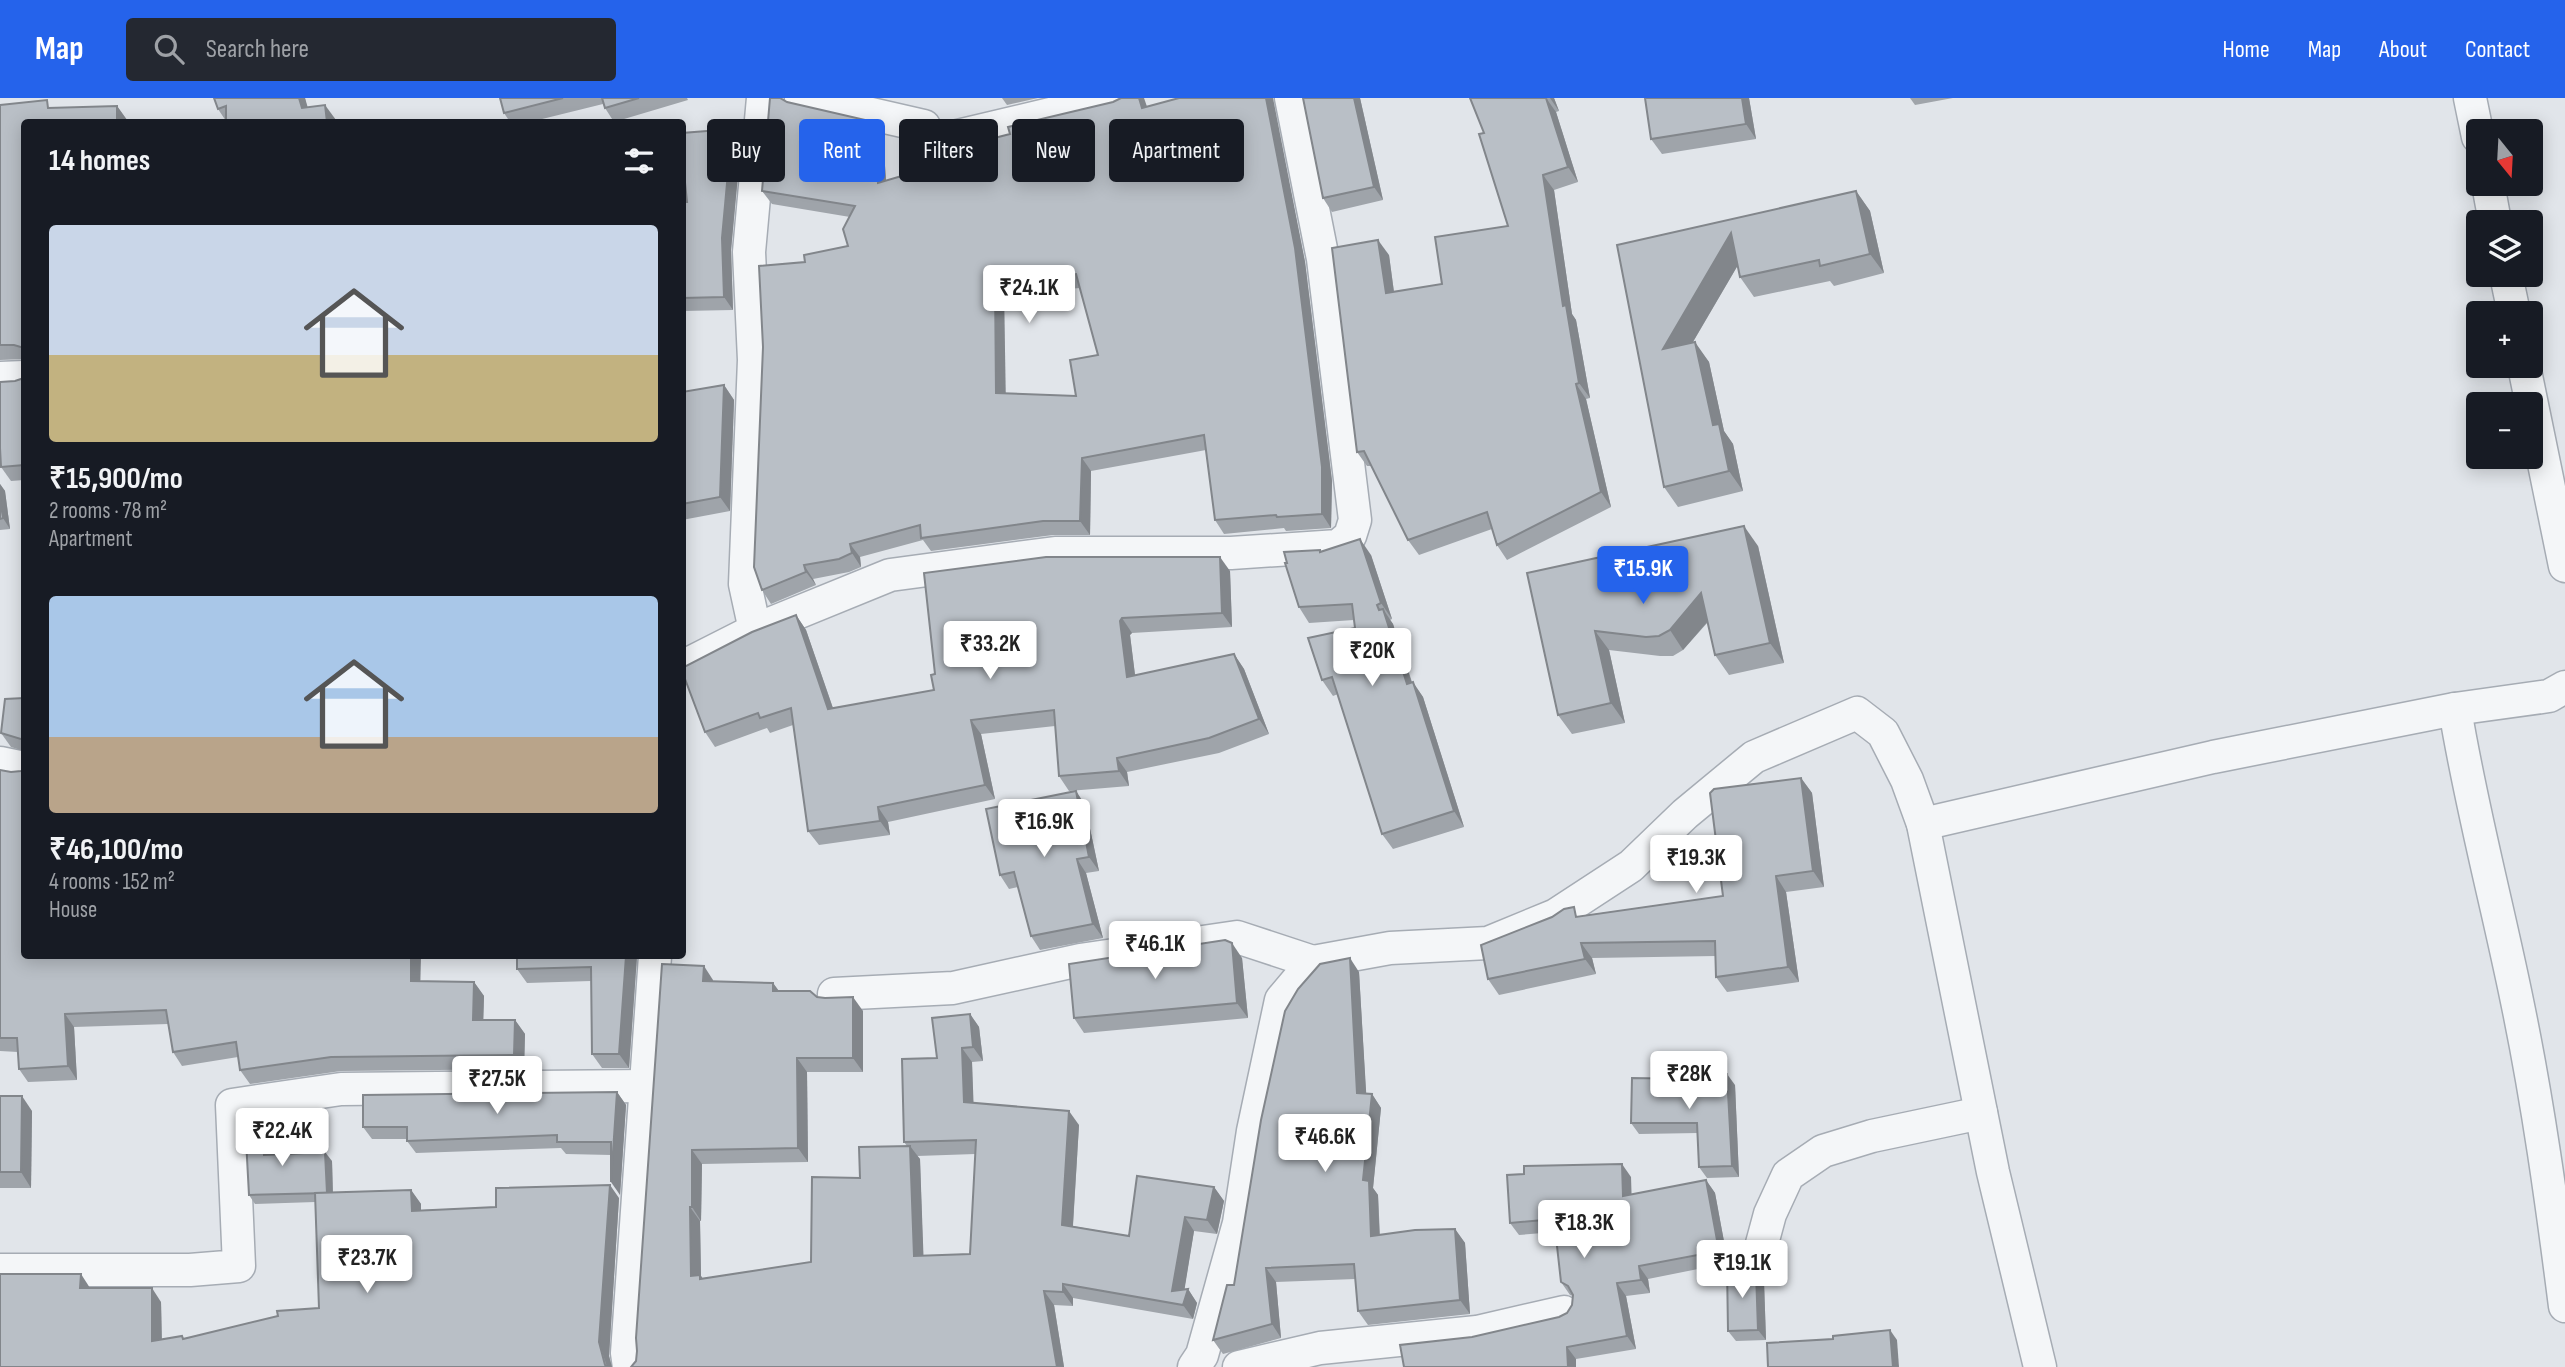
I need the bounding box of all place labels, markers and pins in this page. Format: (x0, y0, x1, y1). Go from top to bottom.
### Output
pin: ₹24.1K (972, 266, 1086, 325)
pin: ₹15.9K (1586, 546, 1700, 606)
pin: ₹33.2K (933, 622, 1047, 681)
pin: ₹20K (1331, 628, 1413, 688)
pin: ₹16.9K (987, 800, 1101, 859)
pin: ₹19.3K (1639, 836, 1753, 895)
pin: ₹46.1K (1098, 922, 1212, 981)
pin: ₹28K (1648, 1052, 1730, 1111)
pin: ₹27.5K (440, 1056, 554, 1116)
pin: ₹22.4K (225, 1108, 339, 1168)
pin: ₹46.6K (1268, 1114, 1382, 1174)
pin: ₹18.3K (1527, 1200, 1641, 1260)
pin: ₹23.7K (310, 1236, 424, 1295)
pin: ₹19.1K (1685, 1240, 1799, 1300)

